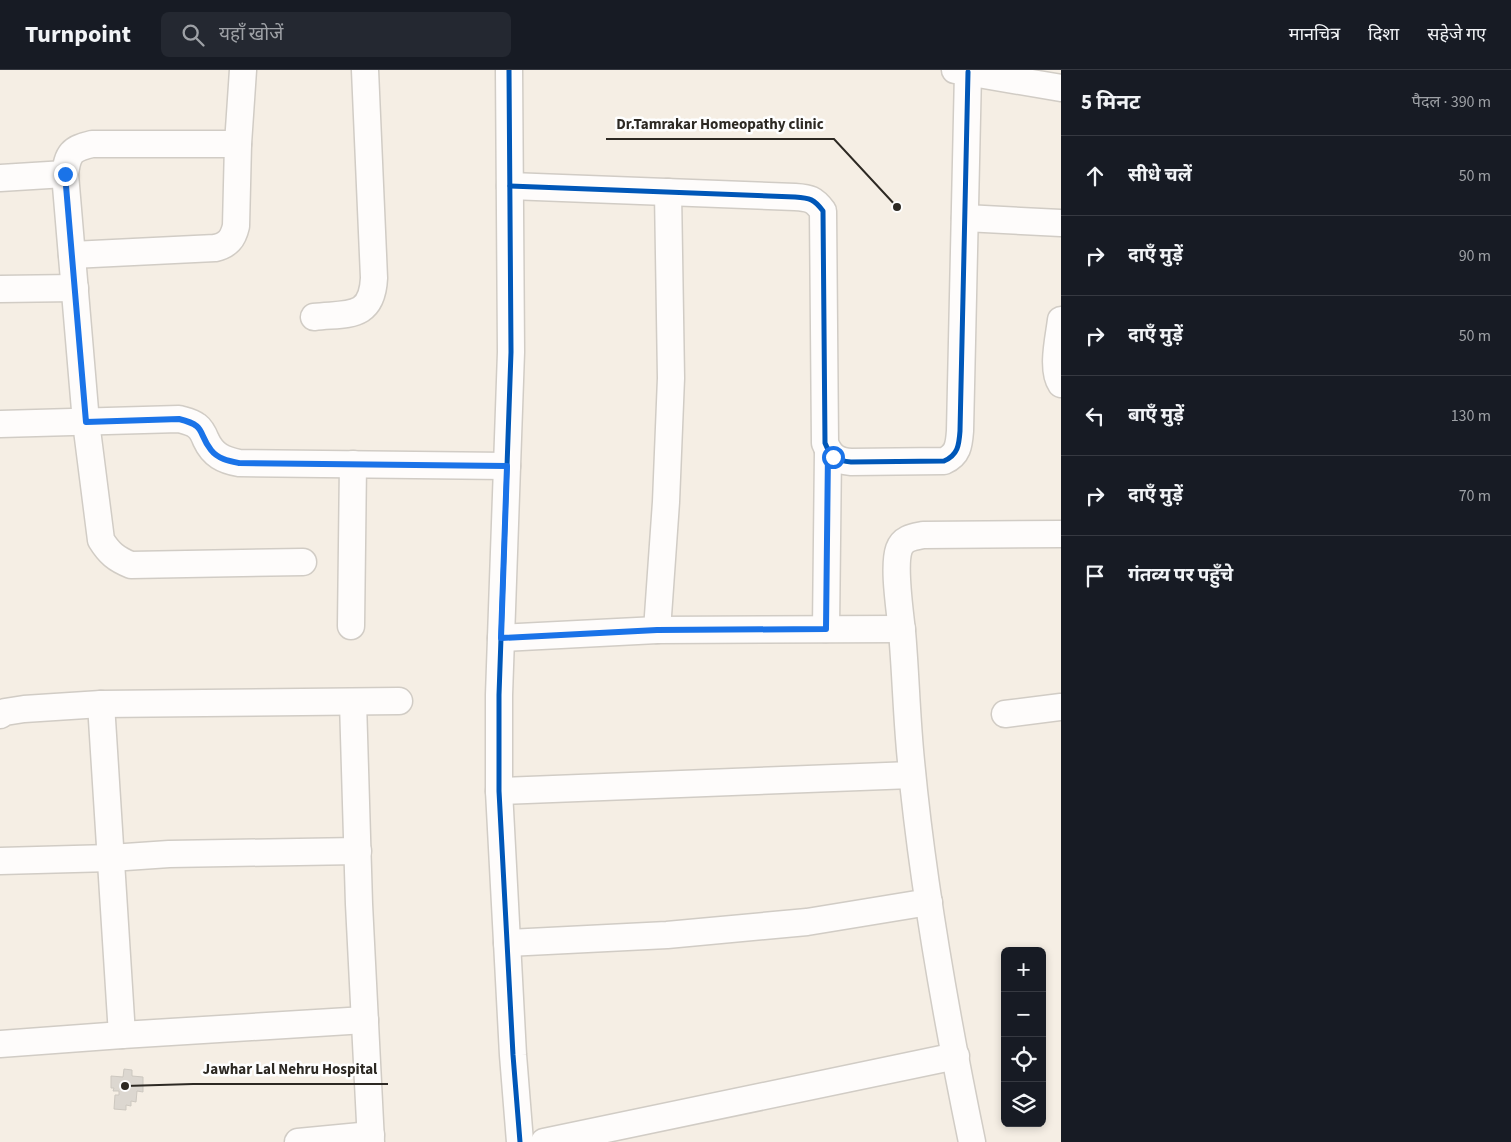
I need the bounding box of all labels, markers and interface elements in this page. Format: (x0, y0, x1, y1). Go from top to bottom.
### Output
search box (161, 12, 511, 57)
text: Turnpoint (25, 17, 131, 52)
icon: search (179, 21, 207, 49)
text: यहाँ खोजें (219, 21, 283, 48)
text: मानचित्र (1289, 22, 1340, 47)
text: दिशा (1368, 22, 1399, 47)
text: सहेजे गए (1427, 22, 1486, 47)
text: 5 मिनट (1081, 87, 1140, 117)
text: पैदल · 390 m (1412, 91, 1491, 113)
callout: Dr.Tamrakar Homeopathy clinic (606, 109, 834, 139)
text: Dr.Tamrakar Homeopathy clinic (616, 114, 824, 135)
icon: ahead (1081, 162, 1109, 190)
text: सीधे चलें (1128, 162, 1192, 189)
route end (54, 163, 77, 186)
text: 50 m (1459, 165, 1491, 187)
icon: right (1081, 242, 1109, 270)
text: दाएँ मुड़ें (1128, 242, 1183, 269)
text: 90 m (1459, 245, 1491, 267)
icon: right (1081, 322, 1109, 350)
text: दाएँ मुड़ें (1128, 322, 1183, 349)
text: 50 m (1459, 325, 1491, 347)
icon: left (1081, 402, 1109, 430)
text: बाएँ मुड़ें (1128, 402, 1184, 429)
text: 130 m (1451, 405, 1491, 427)
route start (822, 446, 845, 469)
icon: right (1081, 482, 1109, 510)
text: दाएँ मुड़ें (1128, 482, 1183, 509)
text: 70 m (1459, 485, 1491, 507)
icon: arrive (1081, 562, 1109, 590)
text: गंतव्य पर पहुँचे (1128, 562, 1233, 589)
map controls (1001, 947, 1046, 1127)
button: + (1001, 947, 1046, 992)
button: − (1001, 992, 1046, 1037)
button: locate (1001, 1037, 1046, 1082)
callout: Jawhar Lal Nehru Hospital (193, 1054, 388, 1084)
text: Jawhar Lal Nehru Hospital (203, 1059, 378, 1080)
button: layers (1001, 1082, 1046, 1127)

